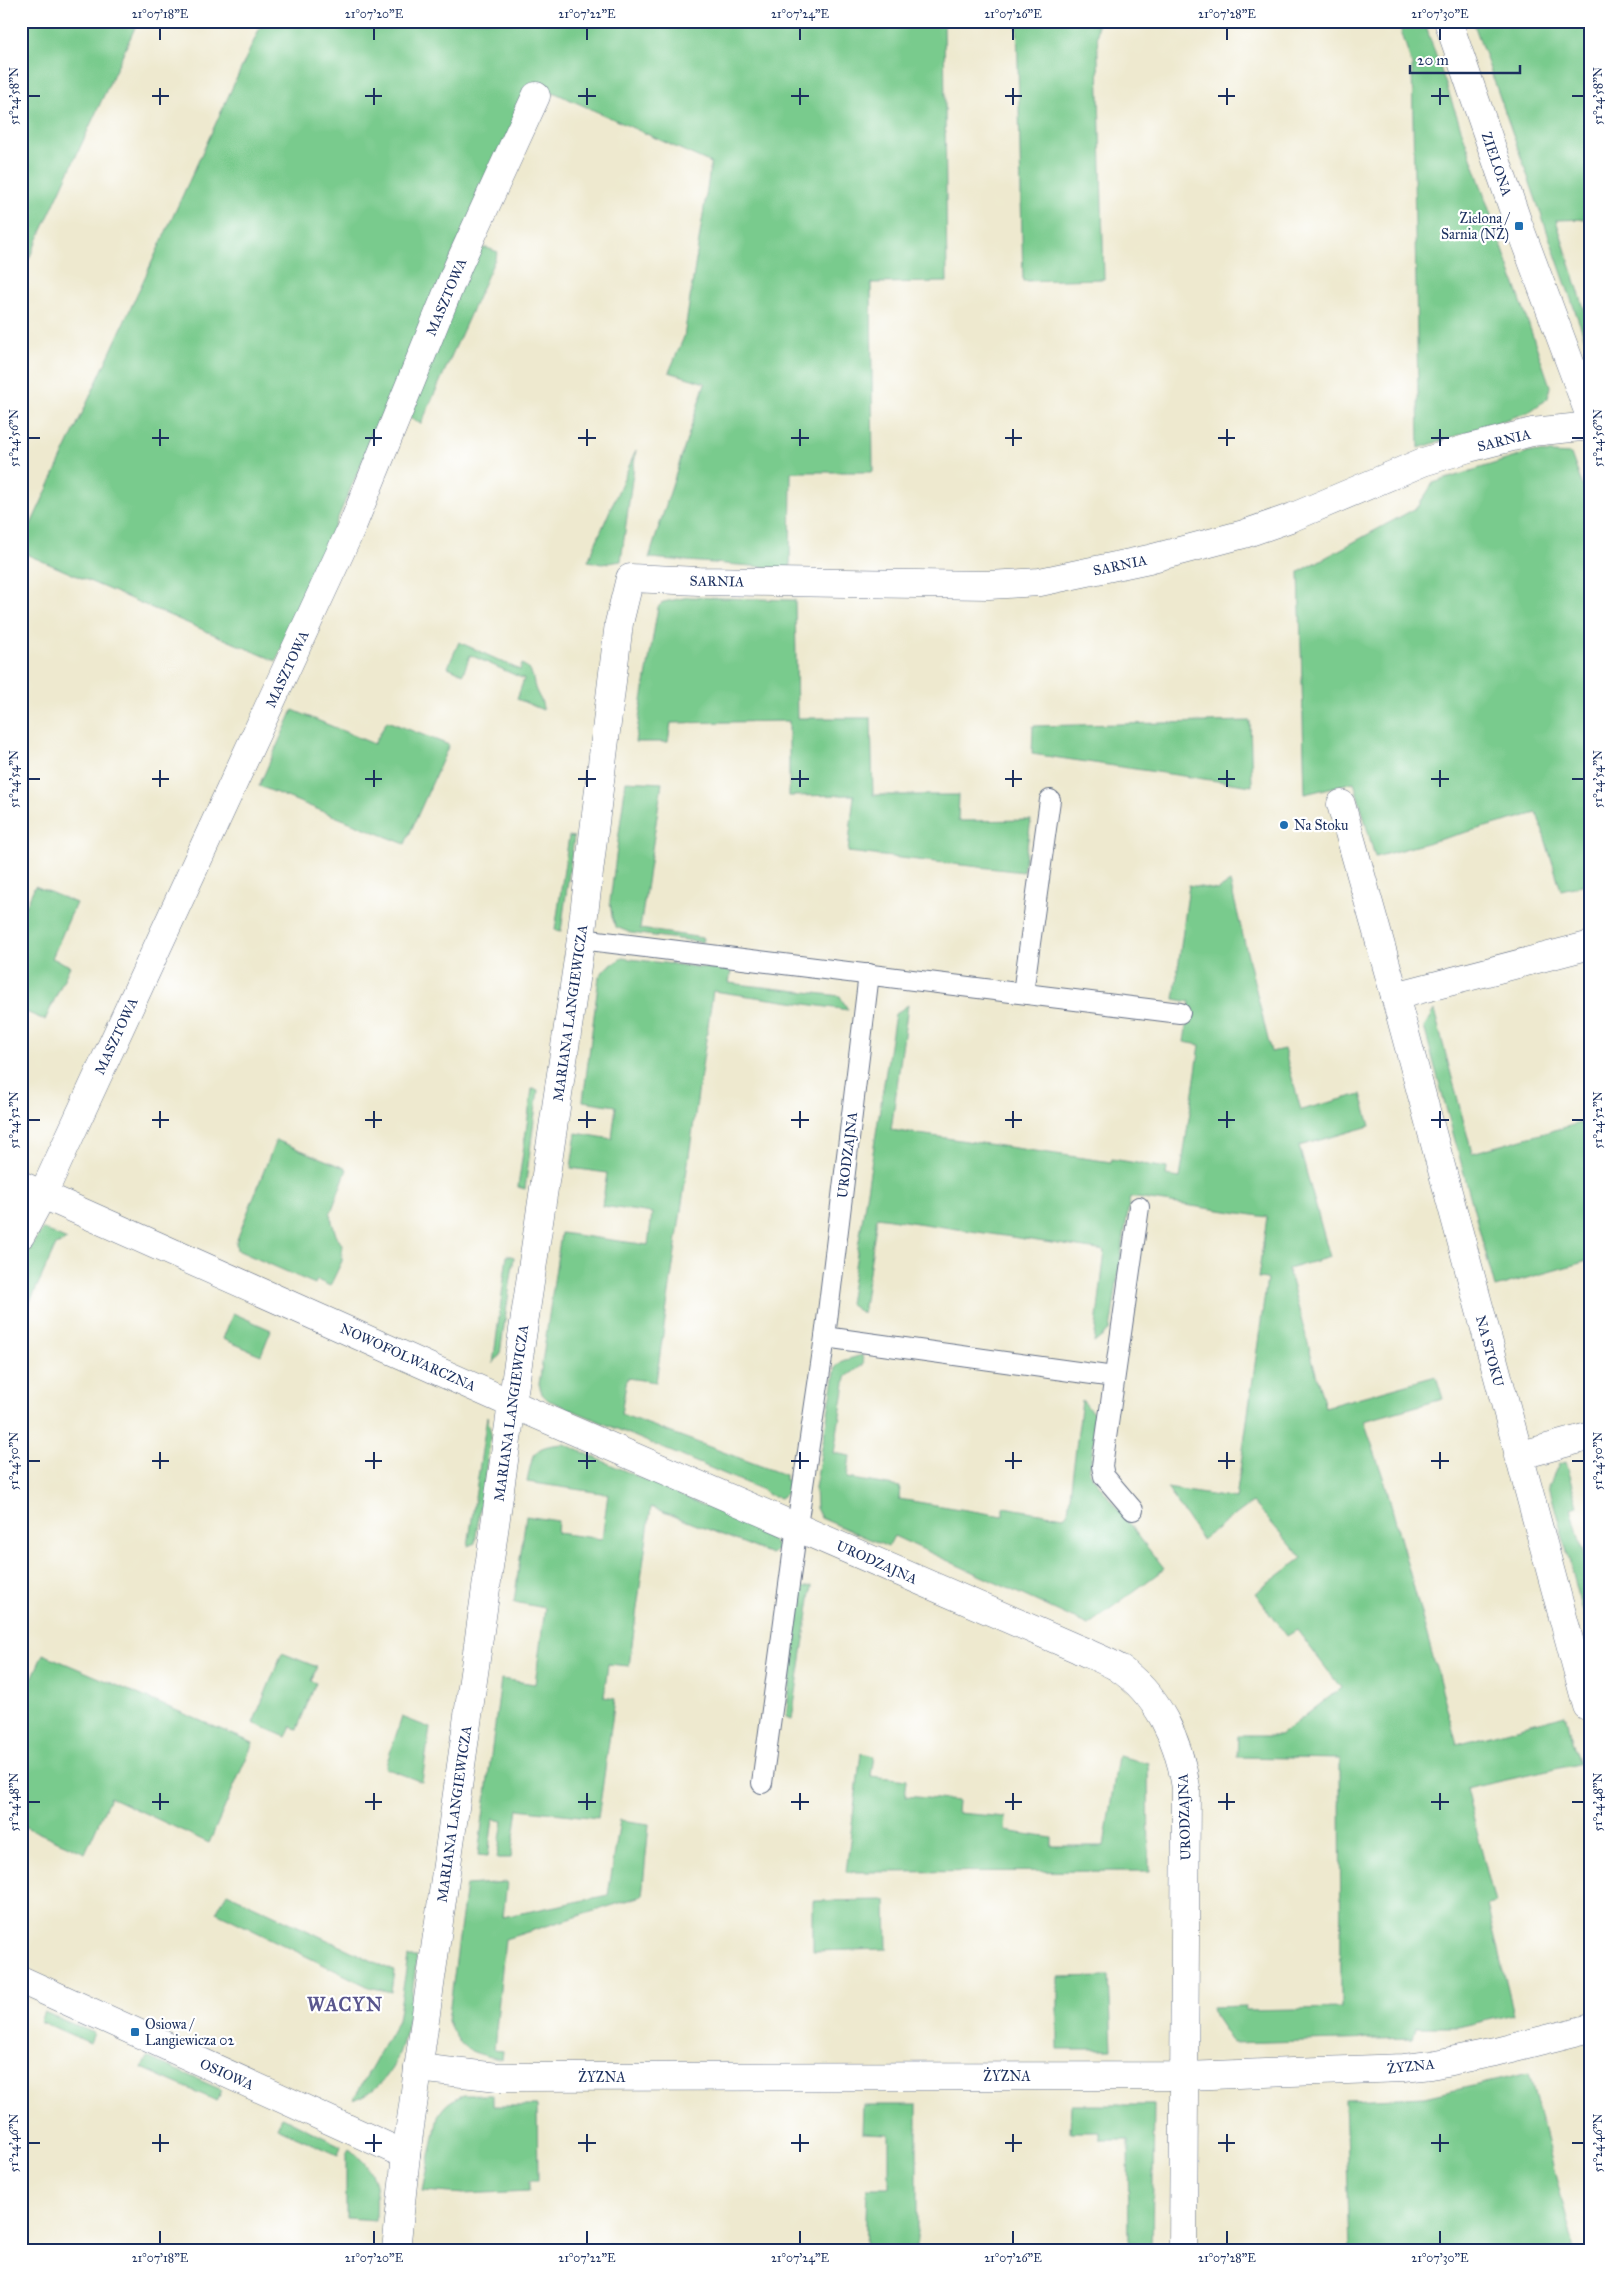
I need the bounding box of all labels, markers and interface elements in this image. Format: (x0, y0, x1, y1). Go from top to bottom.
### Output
text: 21°07'18"E (132, 7, 189, 21)
text: 21°07'20"E (345, 7, 404, 21)
text: 21°07'22"E (558, 7, 616, 21)
text: 21°07'24"E (771, 7, 829, 21)
text: 21°07'26"E (984, 7, 1042, 21)
text: 21°07'28"E (1198, 7, 1256, 21)
text: 21°07'30"E (1411, 7, 1469, 21)
scale bar (1410, 42, 1520, 74)
text: 20 m (1417, 51, 1449, 69)
text: 51°24'58"N (7, 67, 21, 125)
text: 51°24'58"N (1591, 67, 1605, 125)
street label: ZIELONA (1478, 130, 1516, 199)
place label: Zielona / Sarnia (NŻ) (1441, 210, 1510, 244)
marker: Zielona / Sarnia (NŻ) (1513, 220, 1525, 232)
street label: MASZTOWA (422, 255, 471, 339)
text: 51°24'56"N (7, 409, 21, 467)
text: 51°24'56"N (1591, 409, 1605, 467)
street label: SARNIA (1476, 425, 1533, 455)
street label: SARNIA (1092, 551, 1149, 579)
street label: SARNIA (690, 573, 745, 590)
street label: MASZTOWA (262, 628, 313, 710)
text: 51°24'54"N (7, 750, 21, 808)
text: 51°24'54"N (1591, 750, 1605, 808)
place label: Na Stoku (1294, 817, 1349, 834)
marker: Na Stoku (1278, 819, 1290, 831)
street label: MARIANA LANGIEWICZA (550, 923, 591, 1102)
street label: MASZTOWA (91, 995, 142, 1077)
text: 51°24'52"N (7, 1091, 21, 1149)
text: 51°24'52"N (1591, 1091, 1605, 1149)
street label: URODZAJNA (834, 1110, 862, 1199)
street label: NA STOKU (1472, 1314, 1507, 1390)
street label: NOWOFOLWARCZNA (337, 1320, 479, 1395)
street label: MARIANA LANGIEWICZA (491, 1323, 532, 1502)
text: 51°24'50"N (7, 1432, 21, 1490)
text: 51°24'50"N (1591, 1432, 1605, 1490)
street label: URODZAJNA (833, 1537, 920, 1589)
street label: MARIANA LANGIEWICZA (434, 1724, 475, 1903)
text: 51°24'48"N (7, 1772, 21, 1832)
text: 51°24'48"N (1591, 1772, 1605, 1832)
street label: URODZAJNA (1174, 1773, 1196, 1861)
district label: WACYN (307, 1993, 383, 2016)
place label: Osiowa / Langiewicza 02 (145, 2016, 234, 2049)
marker: Osiowa / Langiewicza 02 (129, 2026, 141, 2038)
street label: OSIOWA (197, 2055, 257, 2094)
street label: ŻYZNA (1386, 2055, 1436, 2077)
street label: ŻYZNA (983, 2067, 1031, 2085)
street label: ŻYZNA (578, 2068, 626, 2086)
text: 51°24'46"N (7, 2114, 21, 2172)
text: 51°24'46"N (1591, 2114, 1605, 2172)
text: 21°07'18"E (132, 2251, 189, 2265)
text: 21°07'20"E (345, 2251, 404, 2265)
text: 21°07'22"E (558, 2251, 616, 2265)
text: 21°07'24"E (771, 2251, 829, 2265)
text: 21°07'26"E (984, 2251, 1042, 2265)
text: 21°07'28"E (1198, 2251, 1256, 2265)
text: 21°07'30"E (1411, 2251, 1469, 2265)

